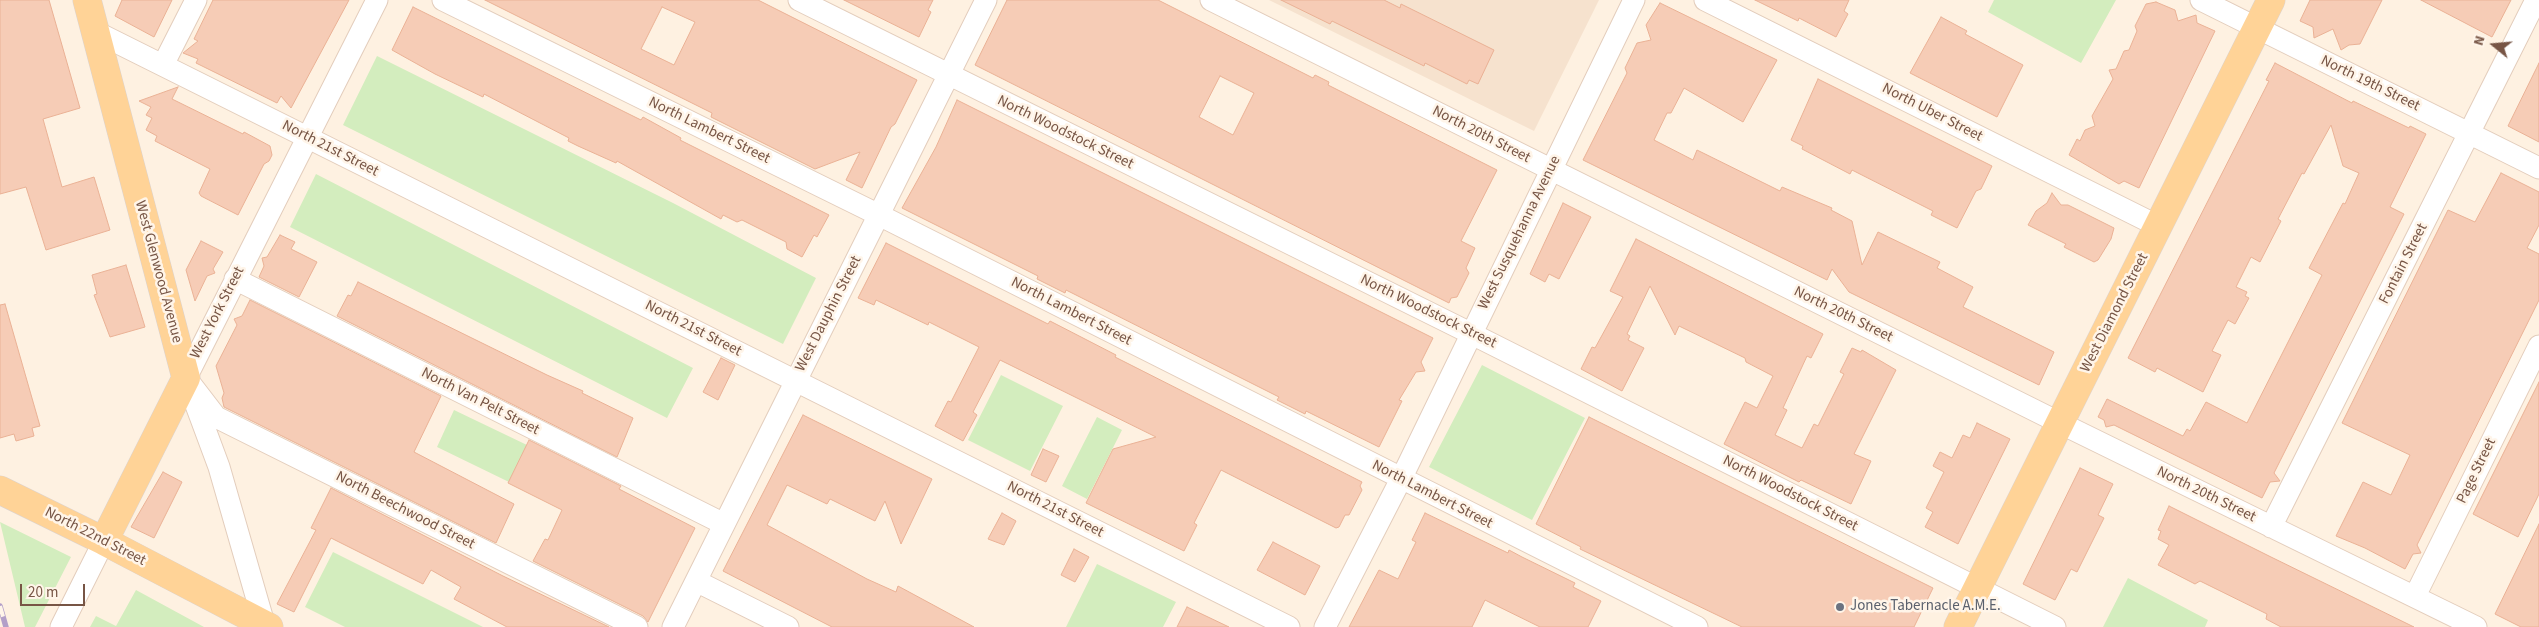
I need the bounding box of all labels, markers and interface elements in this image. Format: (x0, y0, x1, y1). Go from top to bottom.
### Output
north arrow (2469, 20, 2519, 70)
text: N (2469, 33, 2491, 48)
street label: North 19th Street (2318, 52, 2422, 116)
street label: North Uber Street (1879, 80, 1985, 146)
street label: North Woodstock Street (994, 92, 1136, 174)
street label: North Lambert Street (645, 94, 773, 168)
street label: North 20th Street (1429, 102, 1533, 168)
street label: North 21st Street (279, 117, 381, 181)
street label: West Susquehanna Avenue (1475, 153, 1565, 313)
street label: West Glenwood Avenue (130, 199, 186, 345)
street label: Fontain Street (2376, 221, 2432, 307)
street label: West Diamond Street (2077, 250, 2153, 376)
street label: West Dauphin Street (792, 253, 866, 375)
street label: West York Street (187, 264, 249, 362)
street label: North Woodstock Street (1357, 271, 1499, 353)
street label: North Lambert Street (1008, 274, 1134, 350)
street label: North 20th Street (1791, 283, 1895, 347)
street label: North 21st Street (642, 297, 744, 361)
street label: North Van Pelt Street (418, 364, 542, 440)
street label: Page Street (2453, 435, 2501, 507)
street label: North Woodstock Street (1719, 452, 1861, 536)
street label: North Lambert Street (1369, 457, 1495, 533)
street label: North 20th Street (2154, 463, 2258, 527)
street label: North Beechwood Street (332, 468, 478, 554)
street label: North 21st Street (1004, 478, 1106, 542)
street label: North 22nd Street (41, 504, 149, 570)
scale bar (22, 574, 88, 606)
text: 20 m (28, 582, 58, 603)
place label: Jones Tabernacle A.M.E. (1850, 598, 2001, 616)
marker: Jones Tabernacle A.M.E. (1834, 601, 1846, 613)

